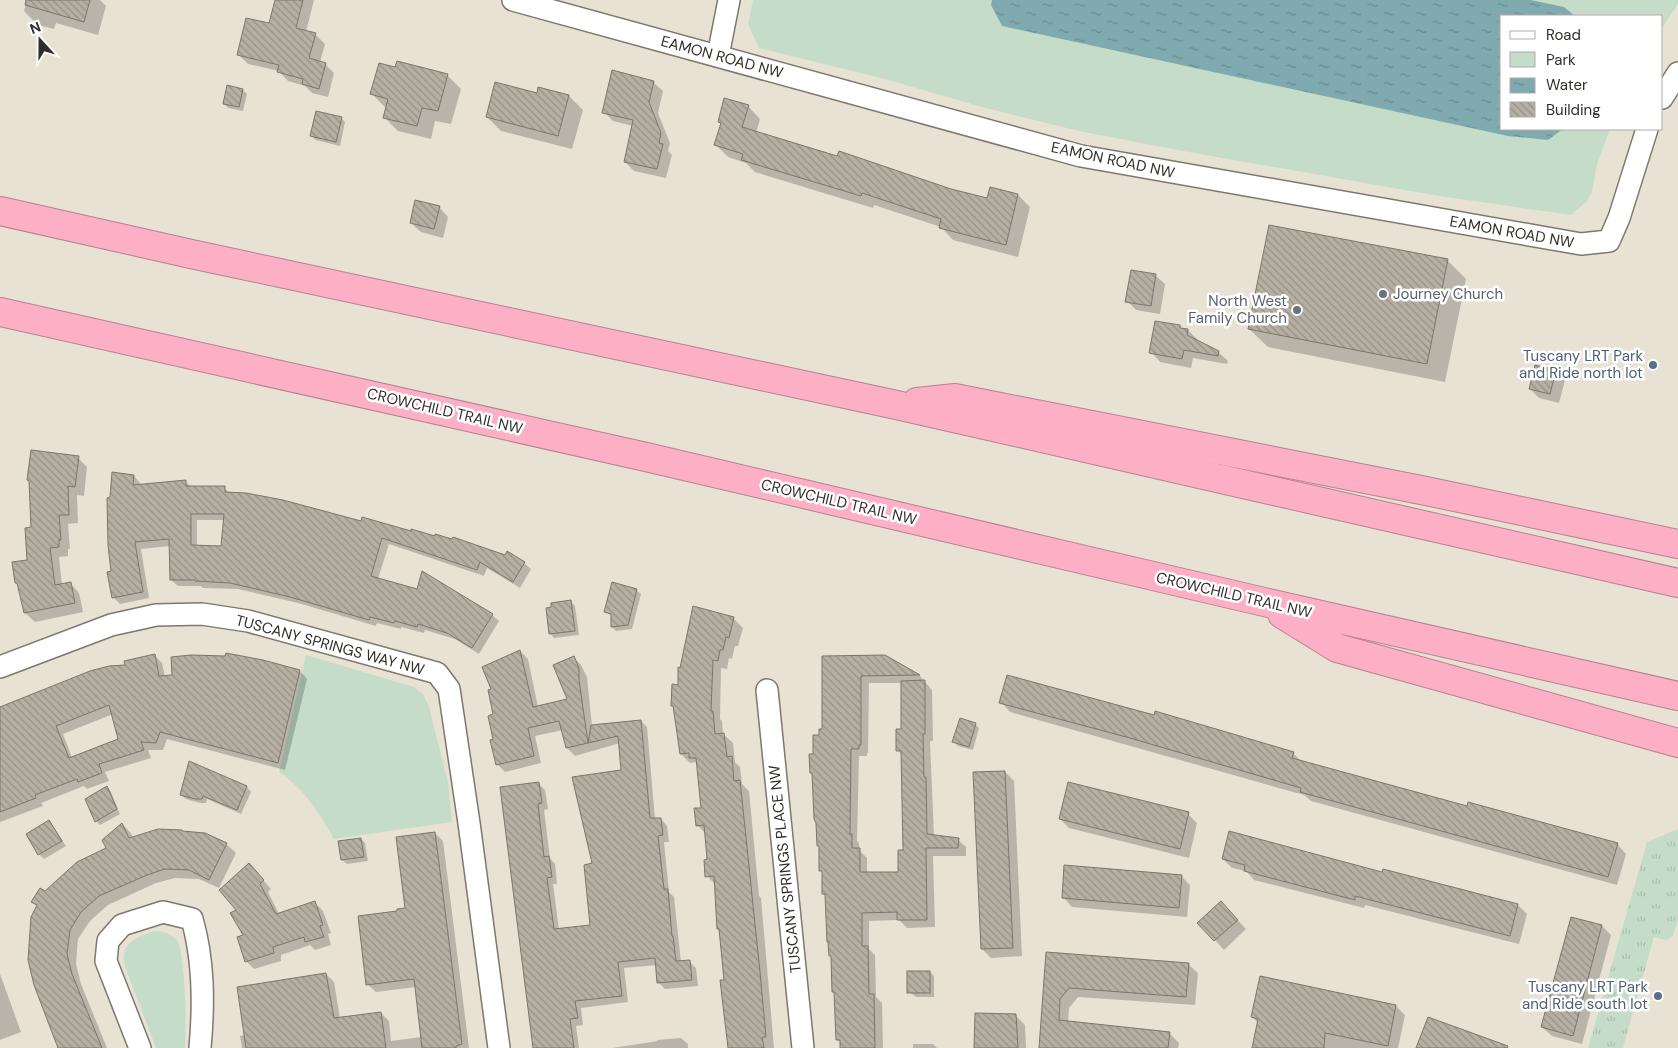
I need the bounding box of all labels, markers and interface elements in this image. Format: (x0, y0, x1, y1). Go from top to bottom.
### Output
north arrow (15, 15, 65, 65)
legend (1500, 15, 1663, 130)
text: N (27, 18, 43, 38)
text: Road (1546, 25, 1581, 45)
street label: EAMON ROAD NW (659, 31, 786, 83)
text: Park (1546, 50, 1576, 70)
text: Water (1546, 75, 1588, 95)
text: Building (1546, 100, 1601, 120)
street label: EAMON ROAD NW (1049, 137, 1177, 183)
street label: EAMON ROAD NW (1448, 211, 1576, 253)
place label: Journey Church (1393, 284, 1503, 304)
marker: Journey Church (1377, 288, 1389, 300)
place label: North West Family Church (1188, 291, 1287, 328)
marker: North West Family Church (1291, 304, 1303, 316)
place label: Tuscany LRT Park and Ride north lot (1519, 346, 1643, 383)
marker: Tuscany LRT Park and Ride north lot (1647, 359, 1659, 371)
street label: CROWCHILD TRAIL NW (365, 383, 525, 439)
street label: CROWCHILD TRAIL NW (759, 474, 919, 530)
street label: CROWCHILD TRAIL NW (1154, 567, 1314, 623)
street label: TUSCANY SPRINGS WAY NW (233, 610, 427, 680)
street label: TUSCANY SPRINGS PLACE NW (764, 764, 806, 974)
place label: Tuscany LRT Park and Ride south lot (1522, 977, 1648, 1014)
marker: Tuscany LRT Park and Ride south lot (1652, 990, 1664, 1002)

